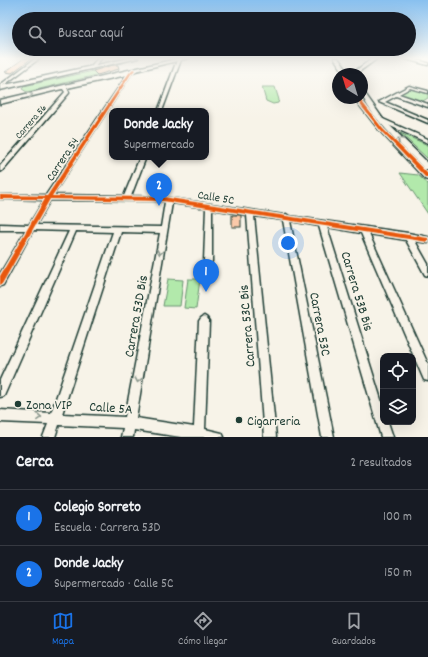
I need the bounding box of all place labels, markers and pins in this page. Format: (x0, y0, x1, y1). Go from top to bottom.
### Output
pin: 2 (146, 173, 172, 206)
pin: 1 (193, 259, 219, 292)
place label: Zona VIP (26, 396, 72, 416)
marker: Zona VIP (13, 399, 23, 409)
place label: Cigarreria (247, 412, 300, 432)
marker: Cigarreria (234, 415, 244, 425)

